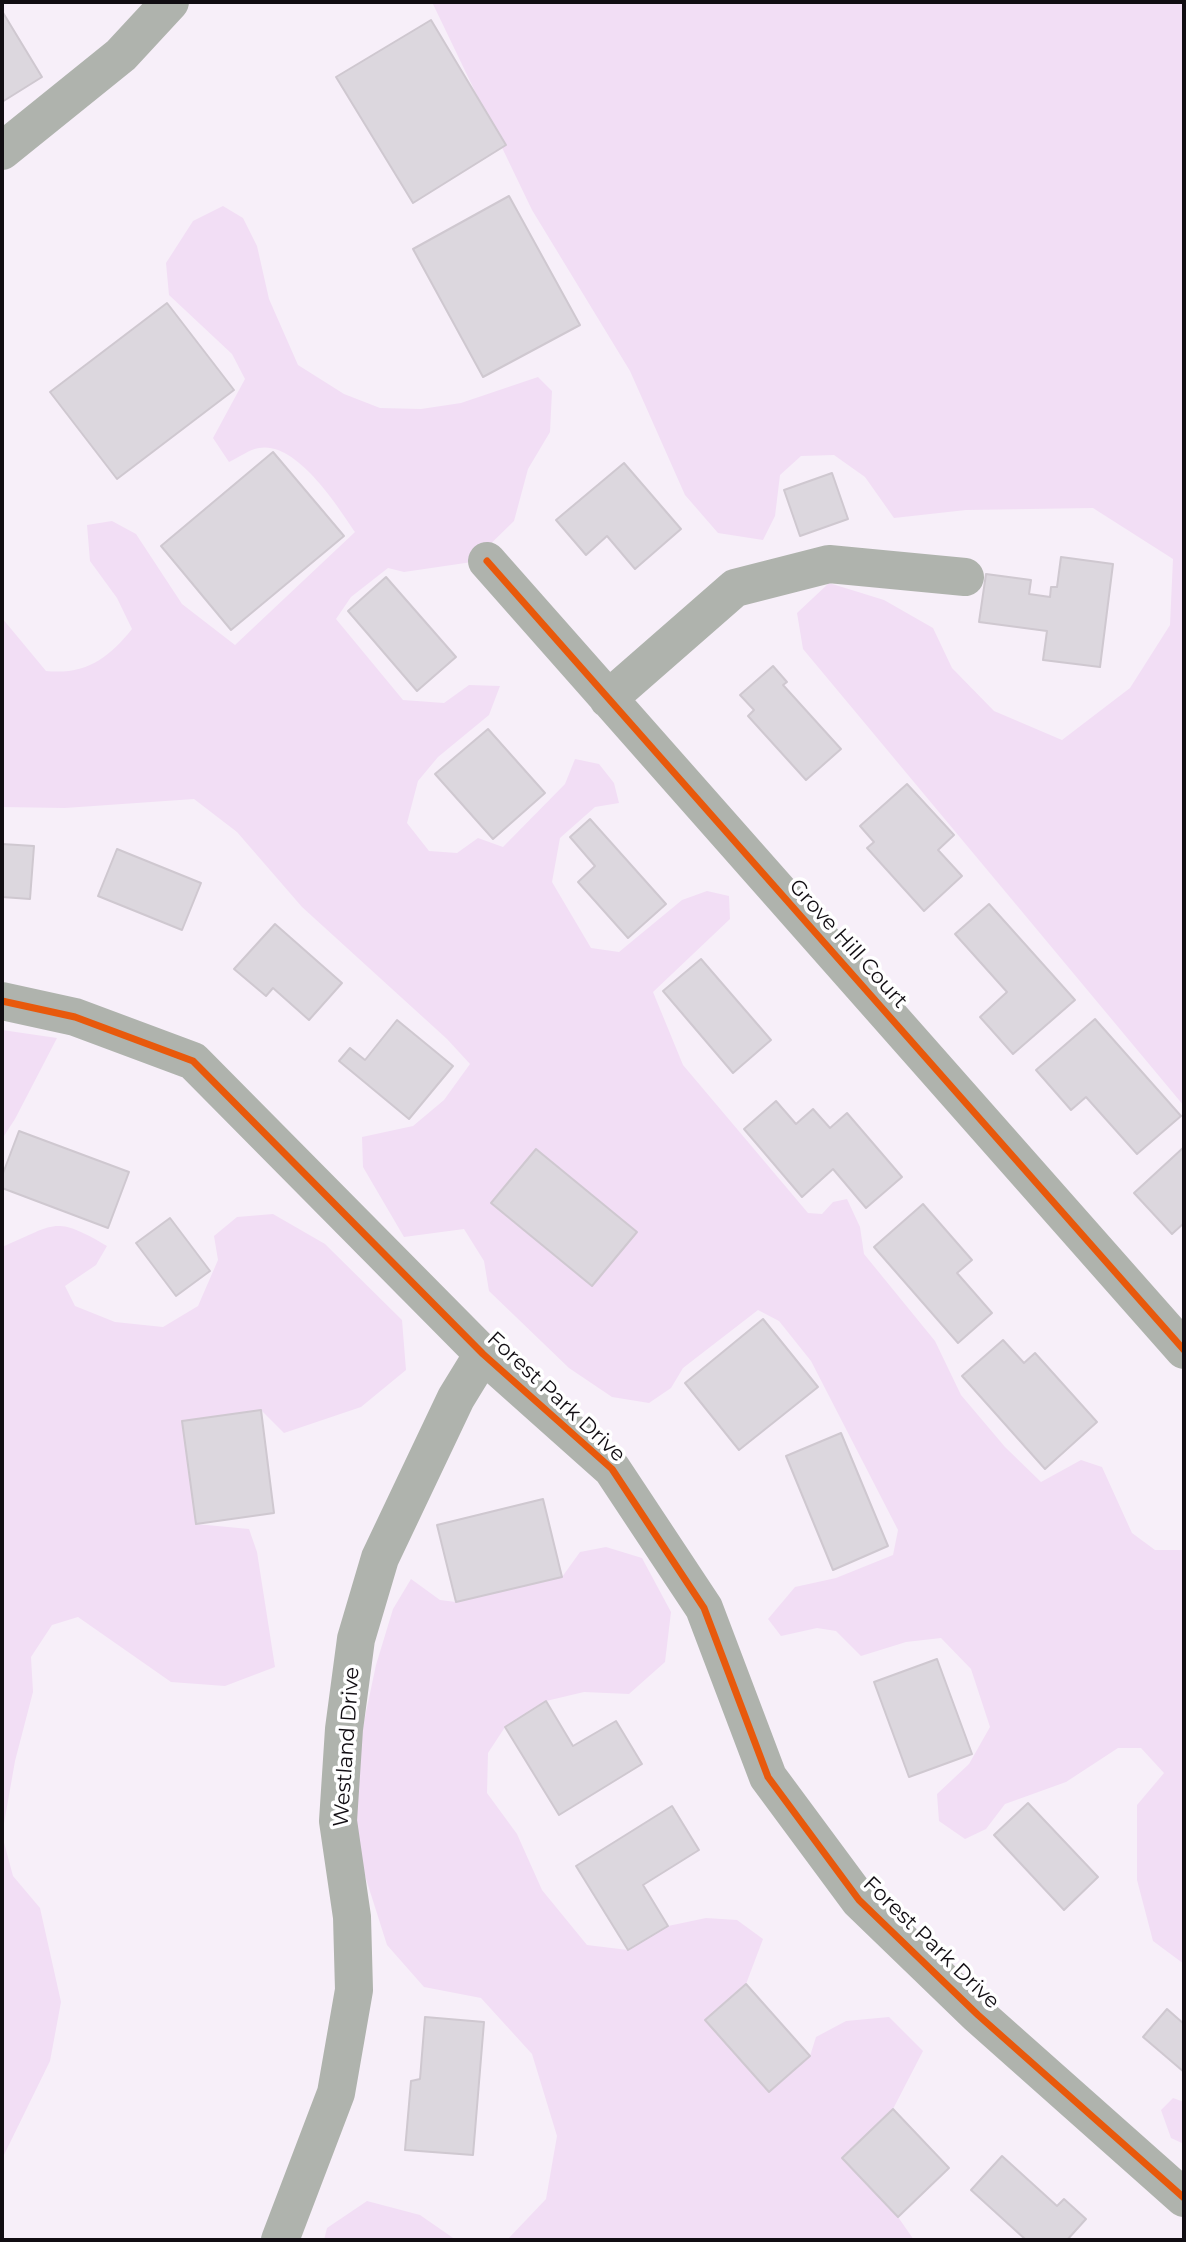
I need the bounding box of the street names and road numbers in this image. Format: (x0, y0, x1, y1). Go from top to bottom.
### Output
street label: Grove Hill Court (783, 874, 913, 1014)
street label: Forest Park Drive (482, 1327, 630, 1467)
street label: Westland Drive (329, 1666, 365, 1828)
street label: Forest Park Drive (858, 1872, 1004, 2014)

